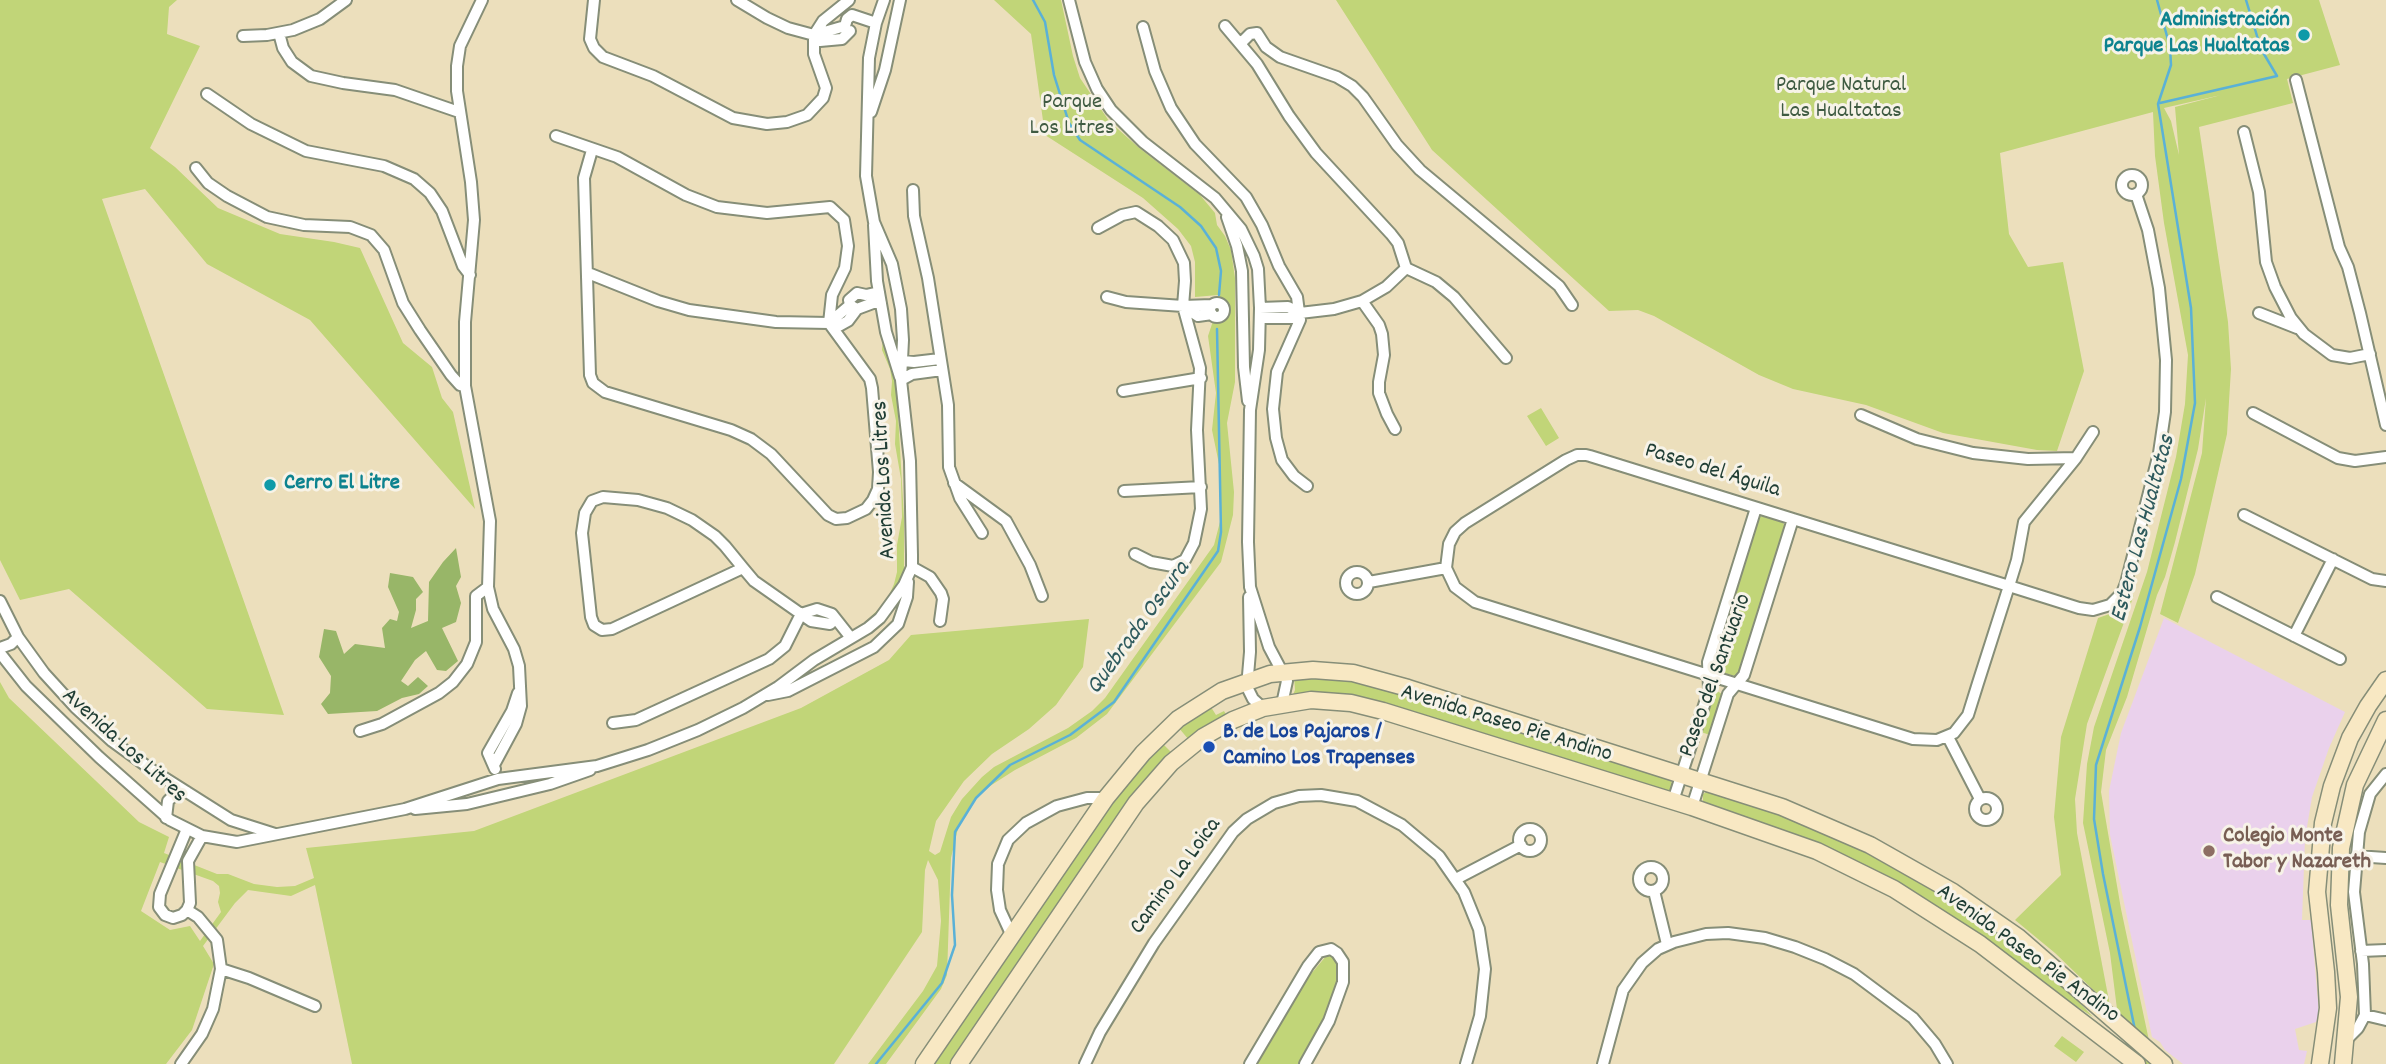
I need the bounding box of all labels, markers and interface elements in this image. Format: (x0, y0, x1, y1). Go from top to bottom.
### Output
place label: Administración Parque Las Hualtatas (2103, 8, 2290, 62)
marker: Administración Parque Las Hualtatas (2296, 27, 2312, 43)
park label: Parque Natural Las Hualtatas (1776, 73, 1906, 127)
park label: Parque Los Litres (1029, 90, 1115, 144)
street label: Avenida Los Litres (868, 400, 904, 560)
water label: Estero Las Hualtatas (2106, 432, 2184, 626)
street label: Paseo del Águila (1641, 438, 1783, 506)
place label: Cerro El Litre (284, 471, 400, 499)
marker: Cerro El Litre (262, 477, 278, 493)
water label: Quebrada Oscura (1082, 557, 1198, 701)
street label: Paseo del Santuario (1675, 591, 1759, 761)
street label: Avenida Paseo Pie Andino (1397, 680, 1615, 770)
street label: Avenida Los Litres (55, 684, 191, 810)
place label: B. de Los Pajaros / Camino Los Trapenses (1223, 720, 1415, 774)
marker: B. de Los Pajaros / Camino Los Trapenses (1201, 739, 1217, 755)
street label: Camino La Loica (1125, 813, 1229, 941)
place label: Colegio Monte Tabor y Nazareth (2223, 824, 2371, 878)
marker: Colegio Monte Tabor y Nazareth (2201, 843, 2217, 859)
street label: Avenida Paseo Pie Andino (1930, 879, 2124, 1031)

